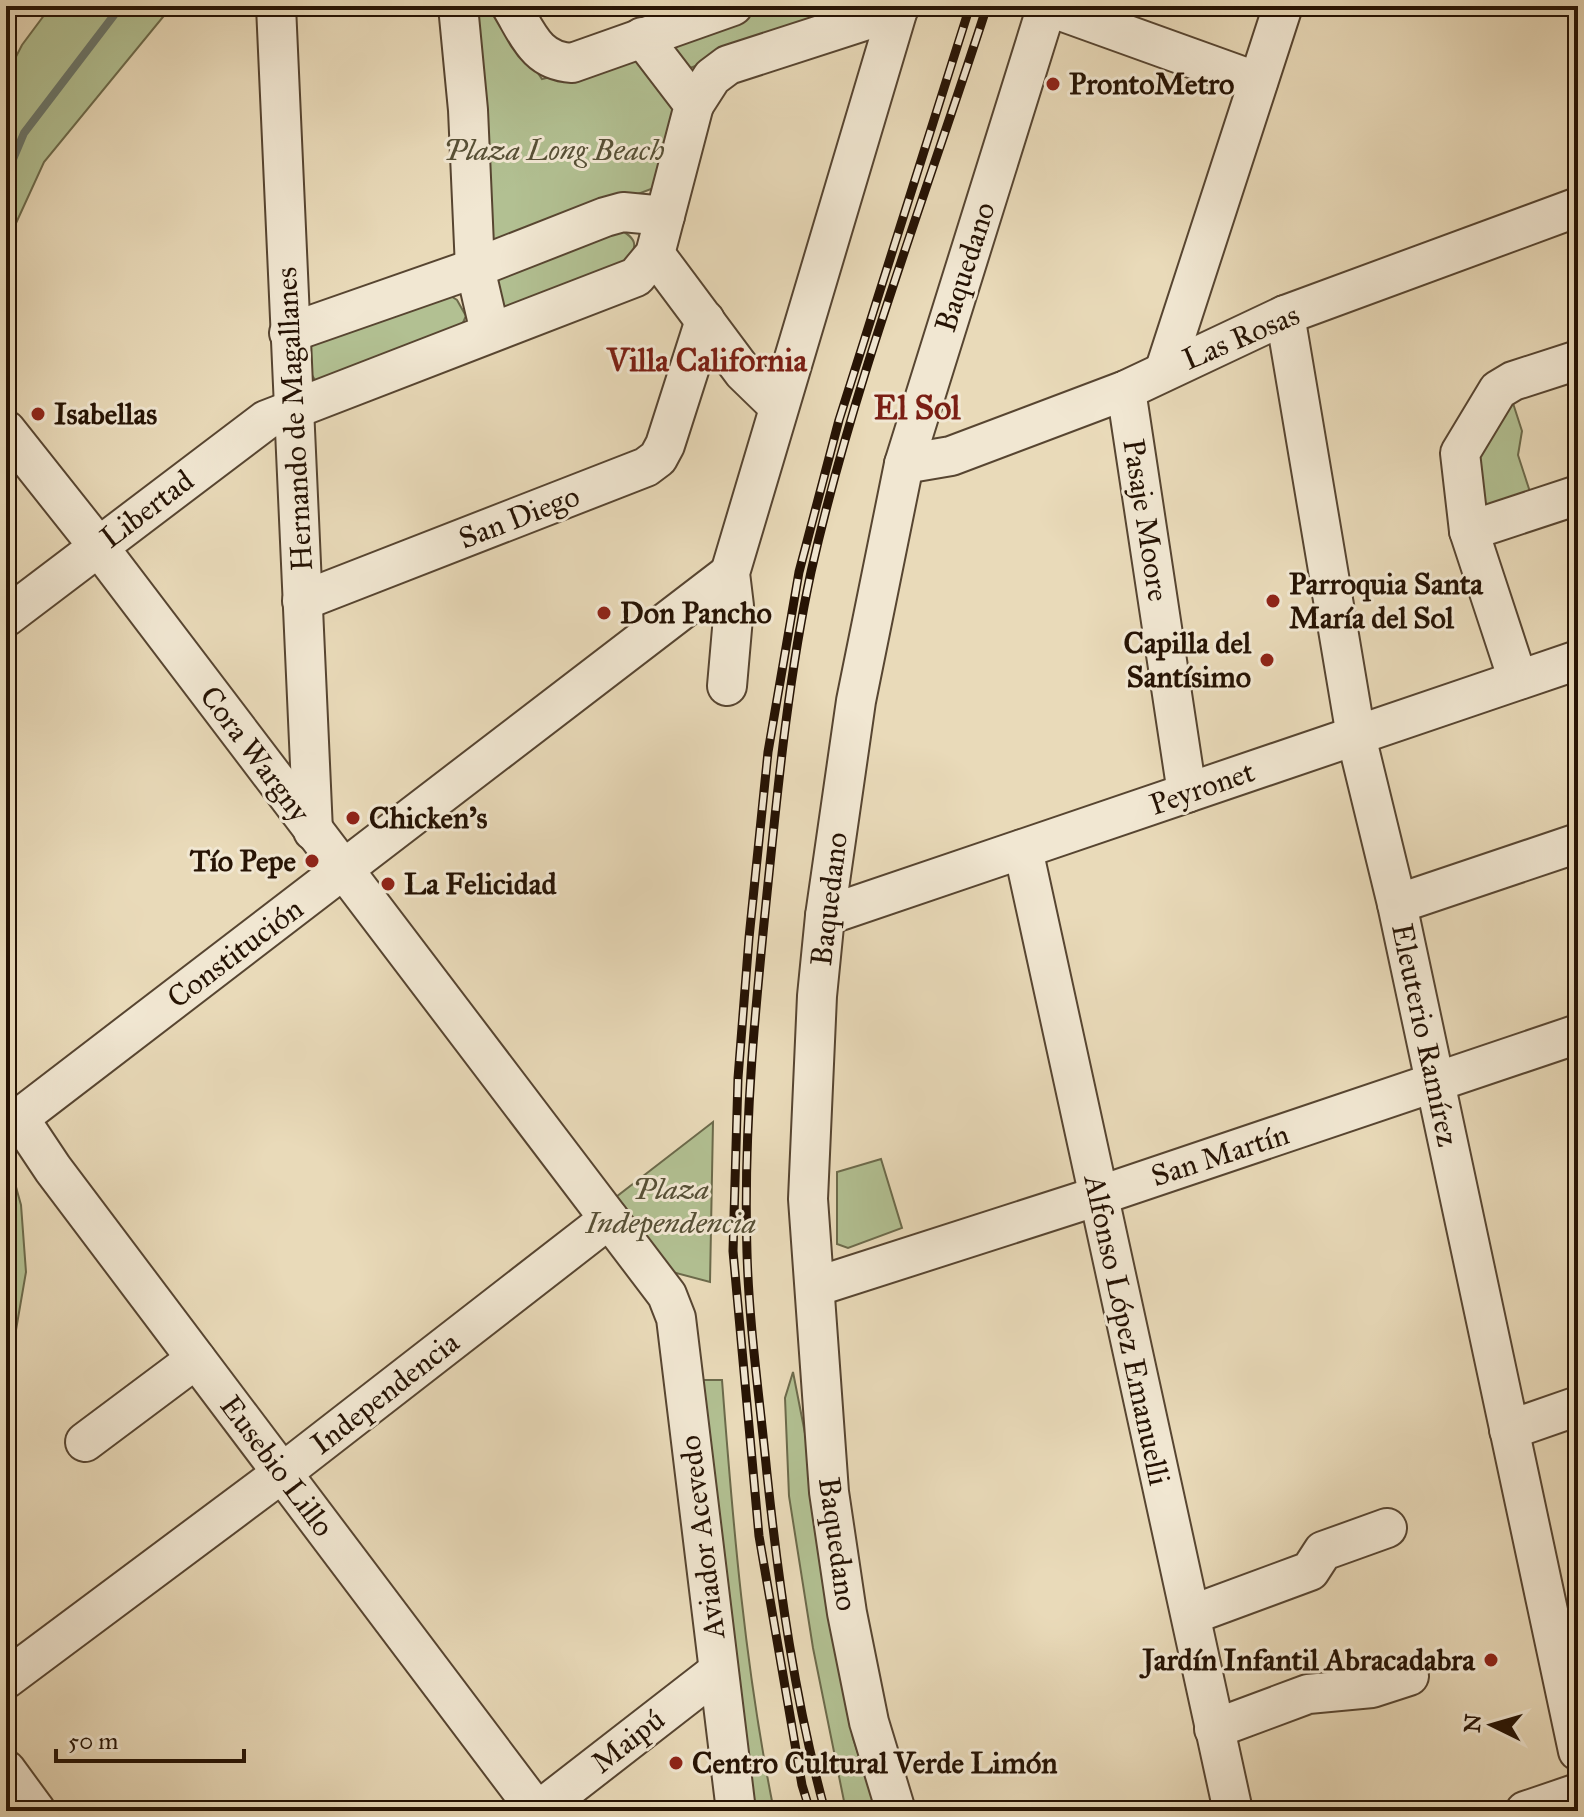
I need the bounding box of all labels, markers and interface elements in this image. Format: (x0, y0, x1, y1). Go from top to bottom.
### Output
place label: ProntoMetro (1069, 66, 1234, 102)
marker: ProntoMetro (1044, 75, 1062, 93)
park label: Plaza Long Beach (443, 132, 665, 168)
street label: Baquedano (927, 197, 1003, 337)
street label: Hernando de Magallanes (268, 266, 320, 572)
street label: Las Rosas (1177, 296, 1305, 378)
district label: Villa California (606, 341, 808, 380)
district label: El Sol (874, 387, 961, 428)
place label: Isabellas (54, 396, 157, 432)
marker: Isabellas (29, 405, 47, 423)
street label: Pasaje Moore (1115, 436, 1177, 604)
street label: Libertad (93, 462, 201, 556)
street label: San Diego (454, 478, 584, 556)
place label: Parroquia Santa María del Sol (1289, 566, 1484, 636)
marker: Parroquia Santa María del Sol (1264, 592, 1282, 610)
place label: Don Pancho (620, 595, 772, 631)
marker: Don Pancho (595, 604, 613, 622)
place label: Capilla del Santísimo (1124, 625, 1252, 695)
marker: Capilla del Santísimo (1258, 651, 1276, 669)
street label: Cora Wargny (192, 679, 318, 830)
street label: Peyronet (1145, 753, 1260, 823)
place label: Chicken's (369, 800, 488, 836)
marker: Chicken's (344, 809, 362, 827)
street label: Baquedano (803, 830, 855, 968)
place label: Tío Pepe (190, 843, 296, 879)
marker: Tío Pepe (303, 852, 321, 870)
place label: La Felicidad (404, 866, 557, 902)
marker: La Felicidad (379, 875, 397, 893)
street label: Constitución (160, 890, 310, 1016)
street label: Eleuterio Ramírez (1384, 920, 1466, 1150)
street label: San Martín (1147, 1116, 1293, 1194)
street label: Alfonso López Emanuelli (1076, 1170, 1177, 1488)
park label: Plaza Independencia (585, 1171, 756, 1242)
street label: Independencia (304, 1324, 466, 1462)
street label: Eusebio Lillo (212, 1388, 342, 1544)
street label: Aviador Acevedo (672, 1433, 733, 1643)
street label: Baquedano (811, 1475, 865, 1613)
place label: Jardín Infantil Abracadabra (1138, 1642, 1476, 1679)
marker: Jardín Infantil Abracadabra (1482, 1651, 1500, 1669)
north arrow (1452, 1685, 1532, 1765)
street label: Maipú (584, 1701, 672, 1781)
text: N (1458, 1712, 1487, 1734)
scale bar (56, 1713, 244, 1763)
text: 50 m (68, 1726, 118, 1756)
place label: Centro Cultural Verde Limón (692, 1745, 1058, 1781)
marker: Centro Cultural Verde Limón (667, 1754, 685, 1772)

